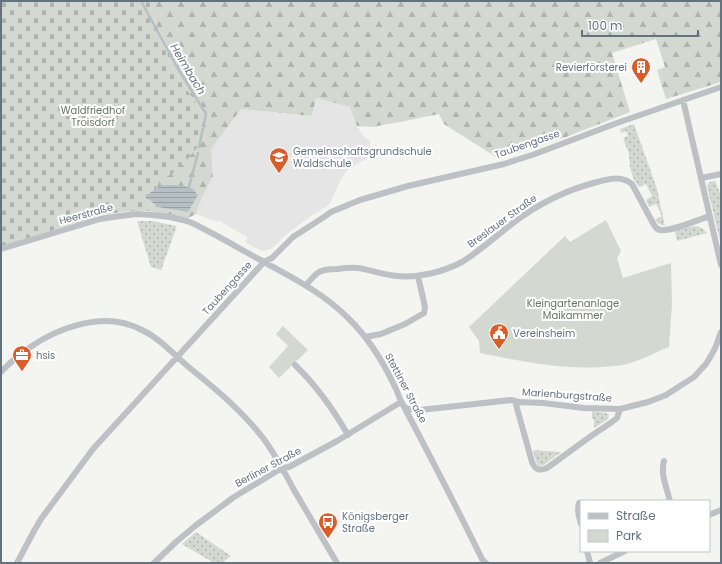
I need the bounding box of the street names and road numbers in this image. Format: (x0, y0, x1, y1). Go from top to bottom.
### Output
street label: Taubengasse (492, 126, 562, 162)
street label: Breslauer Straße (464, 191, 540, 251)
street label: Heerstraße (57, 200, 115, 228)
street label: Taubengasse (199, 258, 255, 318)
street label: Stettiner Straße (381, 350, 431, 426)
street label: Marienburgstraße (522, 384, 612, 406)
street label: Berliner Straße (232, 443, 304, 491)

